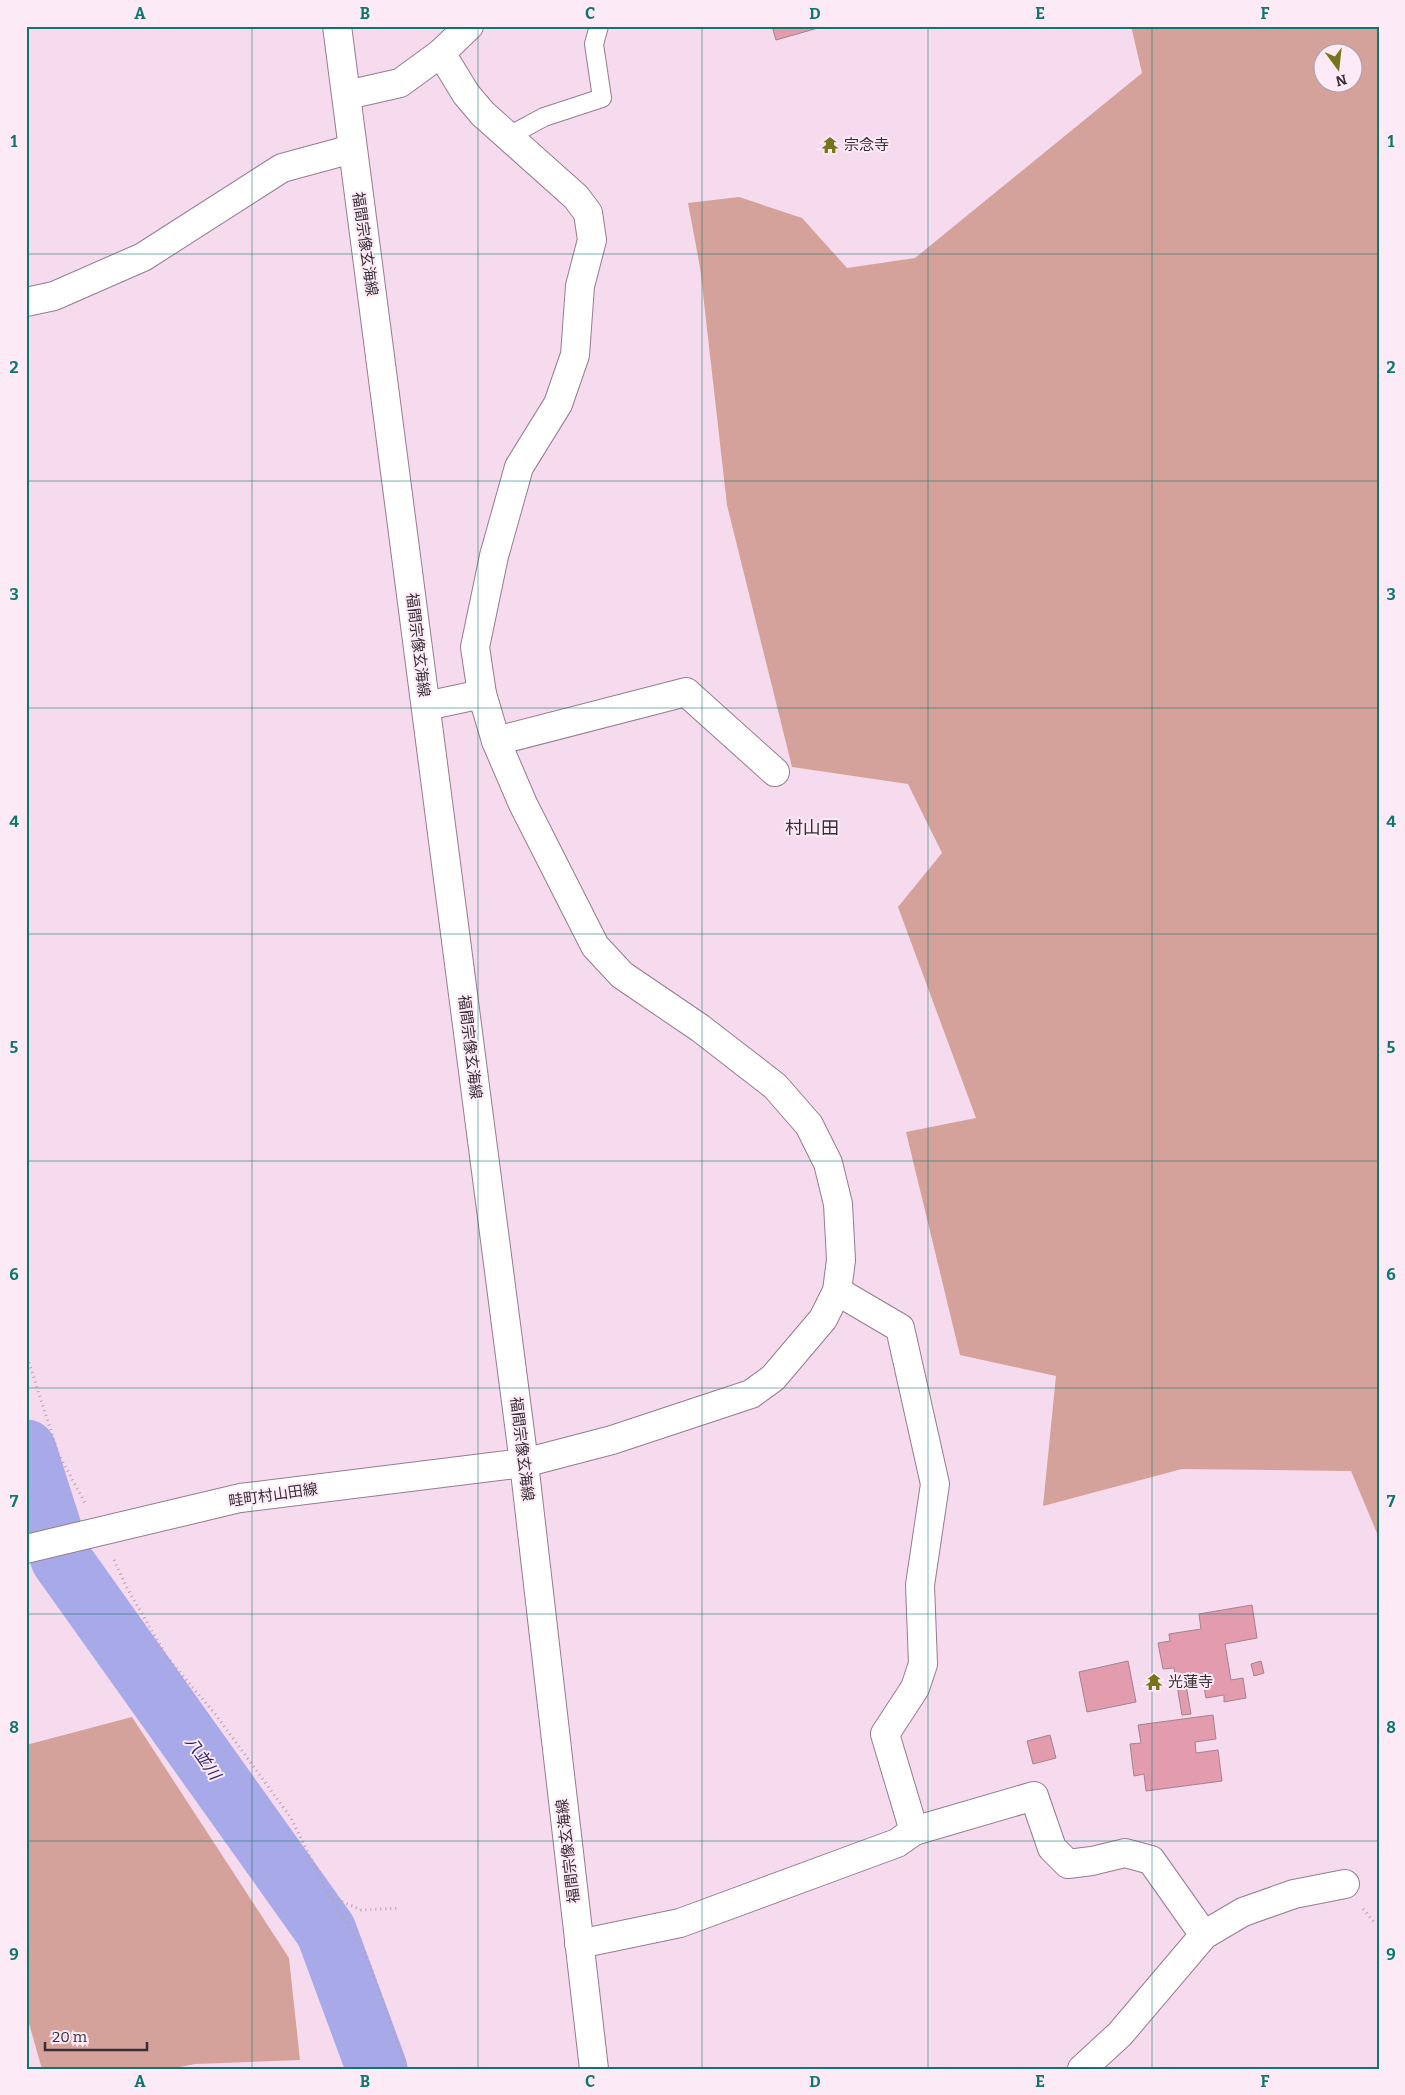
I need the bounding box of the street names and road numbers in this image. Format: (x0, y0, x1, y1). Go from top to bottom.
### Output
street label: 福間宗像玄海線 (349, 191, 381, 297)
street label: 福間宗像玄海線 (403, 592, 433, 698)
street label: 福間宗像玄海線 (455, 994, 485, 1100)
street label: 福間宗像玄海線 (507, 1396, 537, 1502)
street label: 畦町村山田線 (227, 1480, 319, 1510)
street label: 福間宗像玄海線 (553, 1798, 583, 1904)

